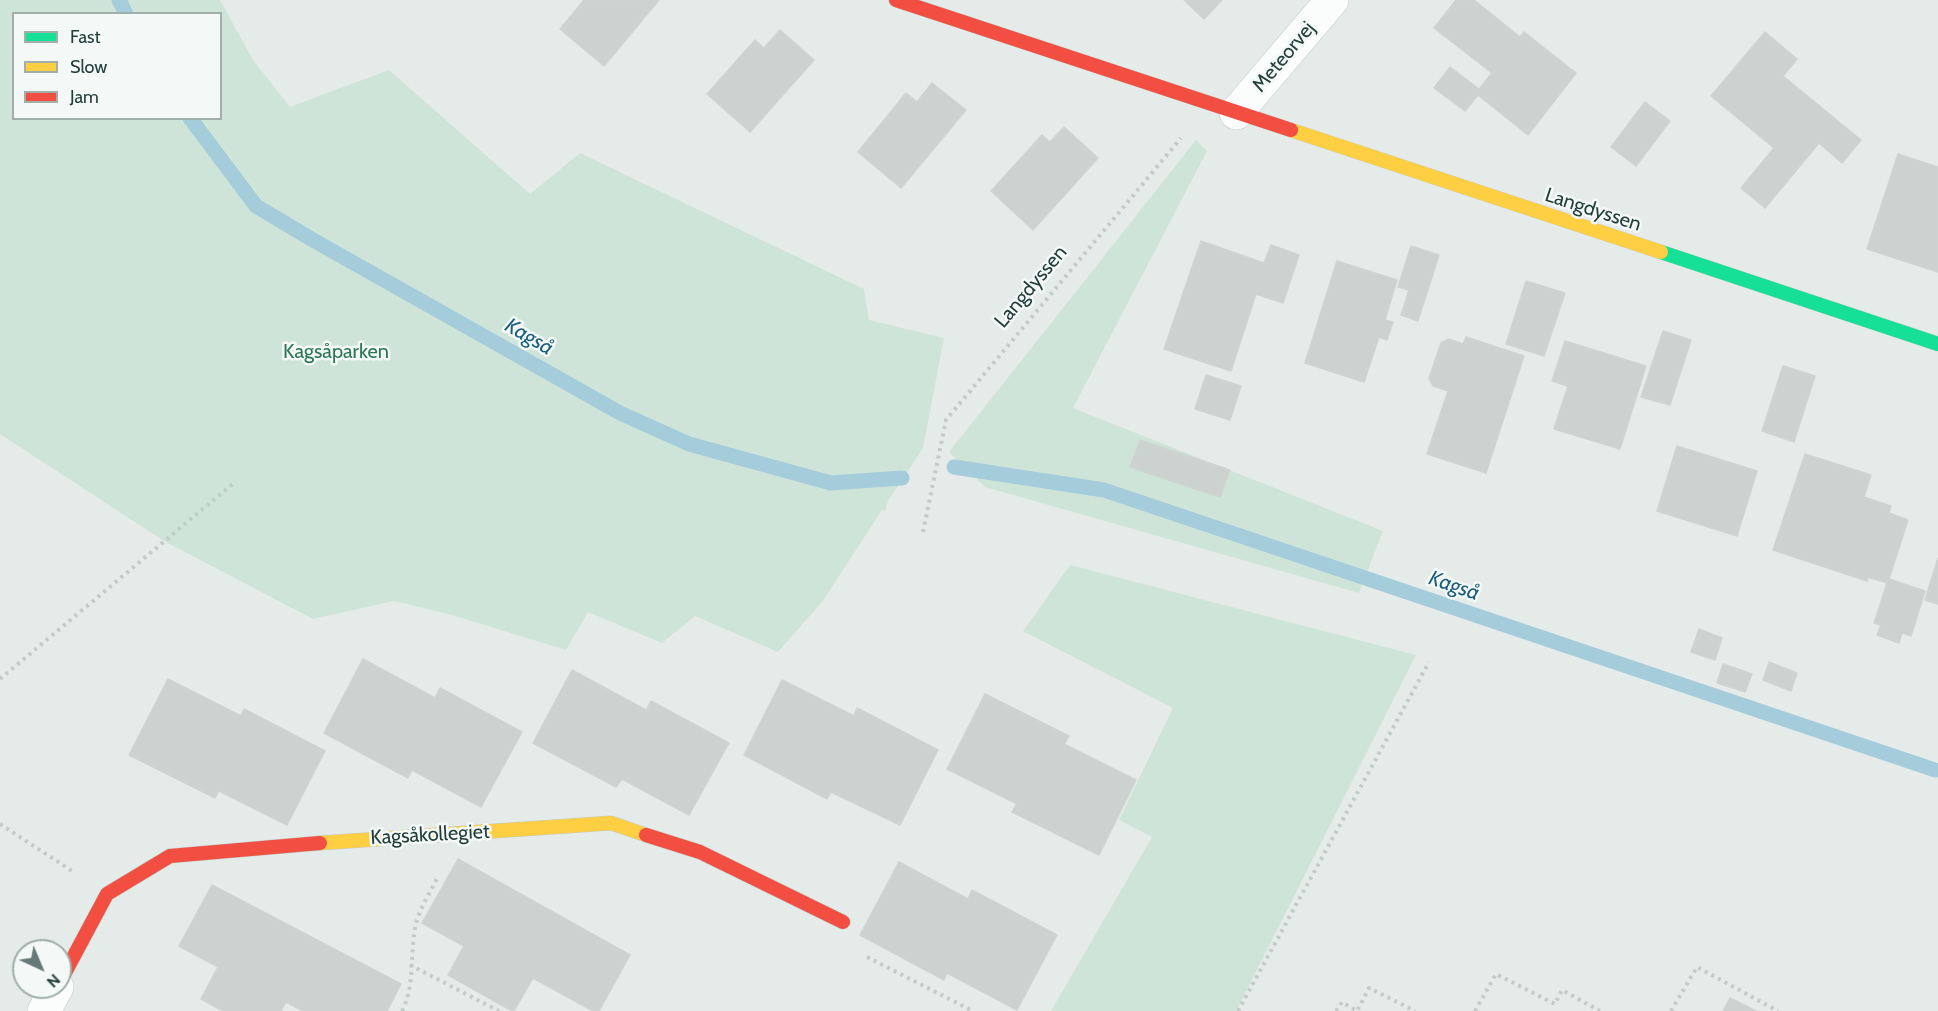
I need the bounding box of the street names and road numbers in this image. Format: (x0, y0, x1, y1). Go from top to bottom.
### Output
street label: Meteorvej (1248, 17, 1320, 97)
street label: Langdyssen (1542, 183, 1644, 237)
street label: Langdyssen (990, 241, 1072, 333)
street label: Kagsåkollegiet (370, 820, 490, 850)

